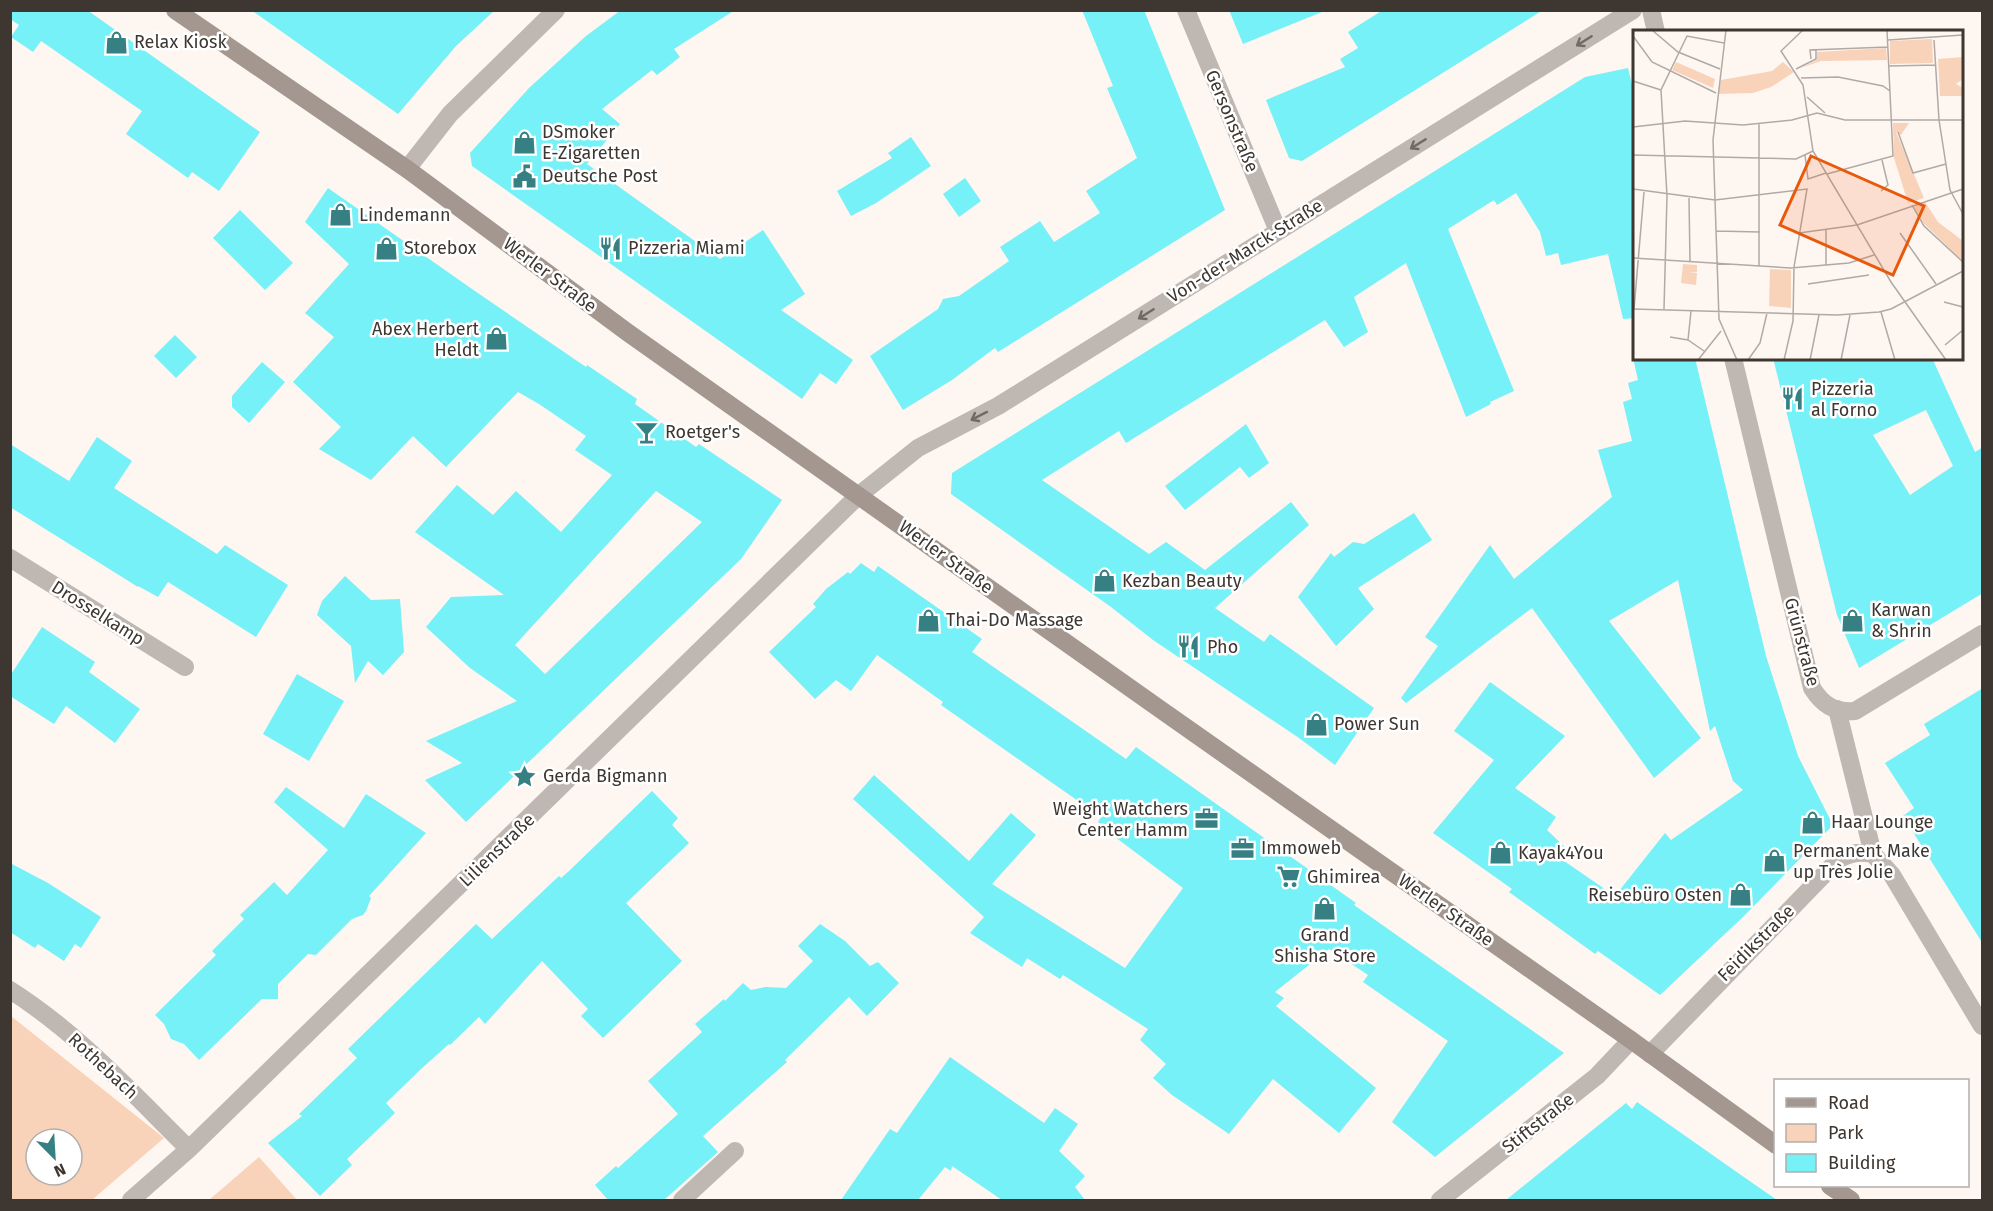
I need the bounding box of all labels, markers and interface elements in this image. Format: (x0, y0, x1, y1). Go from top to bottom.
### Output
shop icon: Relax Kiosk (103, 29, 129, 55)
inset map (1633, 30, 1963, 360)
place label: Relax Kiosk (134, 31, 228, 53)
one-way arrow (1576, 36, 1593, 48)
street label: Gersonstraße (1201, 67, 1263, 175)
place label: DSmoker E-Zigaretten (542, 121, 641, 164)
shop icon: DSmoker E-Zigaretten (511, 129, 537, 155)
one-way arrow (1410, 138, 1427, 150)
public building icon: Deutsche Post (511, 163, 537, 189)
place label: Deutsche Post (542, 165, 658, 187)
street label: Von-der-Marck-Straße (1163, 194, 1327, 308)
shop icon: Lindemann (328, 202, 354, 228)
place label: Lindemann (359, 204, 450, 226)
street label: Werler Straße (499, 233, 601, 317)
shop icon: Storebox (373, 235, 399, 261)
restaurant icon: Pizzeria Miami (597, 235, 623, 261)
place label: Storebox (404, 237, 477, 259)
place label: Pizzeria Miami (628, 237, 745, 259)
one-way arrow (1137, 307, 1154, 320)
place label: Abex Herbert Heldt (372, 318, 479, 361)
shop icon: Abex Herbert Heldt (484, 326, 510, 352)
place label: Pizzeria al Forno (1811, 378, 1877, 421)
restaurant icon: Pizzeria al Forno (1780, 386, 1806, 412)
one-way arrow (971, 411, 989, 422)
bar icon: Roetger's (634, 419, 660, 445)
place label: Roetger's (665, 421, 740, 443)
street label: Werler Straße (895, 515, 997, 599)
shop icon: Kezban Beauty (1091, 568, 1117, 594)
place label: Kezban Beauty (1122, 570, 1242, 592)
street label: Drosselkamp (48, 576, 148, 650)
street label: Grünstraße (1780, 595, 1824, 689)
place label: Karwan & Shrin (1871, 599, 1932, 642)
shop icon: Thai-Do Massage (915, 607, 941, 633)
shop icon: Karwan & Shrin (1840, 607, 1866, 633)
place label: Thai-Do Massage (946, 609, 1083, 631)
restaurant icon: Pho (1176, 634, 1202, 660)
place label: Pho (1207, 636, 1238, 658)
shop icon: Power Sun (1303, 711, 1329, 737)
place label: Power Sun (1334, 713, 1420, 735)
place icon: Gerda Bigmann (512, 763, 538, 789)
place label: Gerda Bigmann (543, 765, 668, 787)
place label: Weight Watchers Center Hamm (1053, 798, 1188, 841)
office icon: Weight Watchers Center Hamm (1193, 806, 1219, 832)
street label: Lilienstraße (455, 809, 539, 891)
shop icon: Haar Lounge (1800, 809, 1826, 835)
place label: Haar Lounge (1831, 811, 1933, 833)
office icon: Immoweb (1230, 835, 1256, 861)
place label: Immoweb (1261, 837, 1341, 859)
shop icon: Kayak4You (1487, 840, 1513, 866)
place label: Permanent Make up Très Jolie (1793, 840, 1930, 883)
place label: Kayak4You (1518, 842, 1604, 864)
shop icon: Permanent Make up Très Jolie (1762, 848, 1788, 874)
supermarket icon: Ghimirea (1276, 864, 1302, 890)
place label: Ghimirea (1307, 866, 1380, 888)
street label: Werler Straße (1394, 869, 1498, 951)
shop icon: Reisebüro Osten (1727, 882, 1753, 908)
place label: Reisebüro Osten (1588, 884, 1722, 906)
shop icon: Grand Shisha Store (1312, 896, 1338, 922)
street label: Feidikstraße (1713, 900, 1799, 986)
place label: Grand Shisha Store (1274, 924, 1376, 967)
street label: Rothebach (64, 1028, 142, 1104)
legend (1774, 1079, 1969, 1187)
street label: Stiftstraße (1498, 1088, 1578, 1158)
text: Road (1828, 1092, 1870, 1114)
text: Park (1828, 1122, 1864, 1144)
north arrow (24, 1127, 84, 1187)
text: Building (1828, 1152, 1896, 1174)
text: N (51, 1159, 69, 1181)

